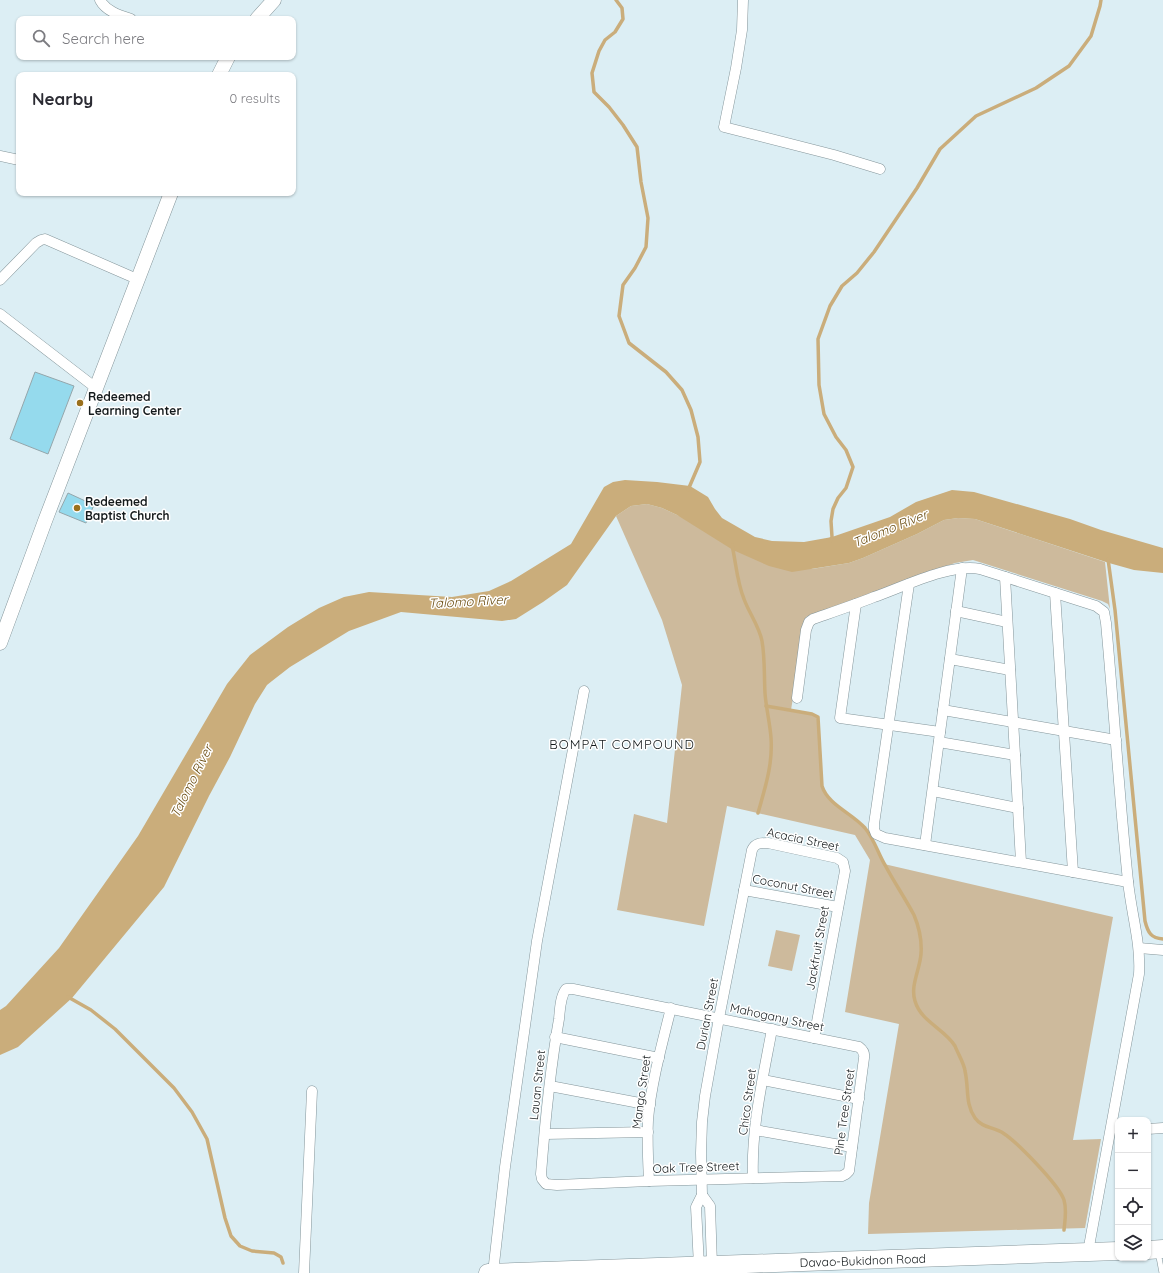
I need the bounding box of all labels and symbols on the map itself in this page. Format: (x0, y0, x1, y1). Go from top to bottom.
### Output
place label: Redeemed Learning Center (88, 389, 182, 418)
marker: Redeemed Learning Center (75, 398, 85, 408)
place label: Redeemed Baptist Church (85, 494, 170, 523)
marker: Redeemed Baptist Church (72, 503, 82, 513)
water label: Talomo River (850, 505, 931, 550)
water label: Talomo River (428, 591, 510, 611)
district label: BOMPAT COMPOUND (549, 736, 695, 752)
water label: Talomo River (166, 740, 216, 820)
street label: Acacia Street (766, 824, 840, 854)
street label: Coconut Street (751, 871, 835, 901)
street label: Jackfruit Street (802, 905, 832, 991)
street label: Durian Street (693, 977, 721, 1051)
street label: Mahogany Street (729, 1000, 825, 1034)
street label: Lauan Street (526, 1049, 548, 1121)
street label: Mango Street (628, 1054, 654, 1130)
street label: Chico Street (735, 1068, 759, 1136)
street label: Pine Tree Street (831, 1068, 857, 1156)
street label: Oak Tree Street (652, 1158, 740, 1176)
street label: Davao-Bukidnon Road (799, 1250, 926, 1270)

